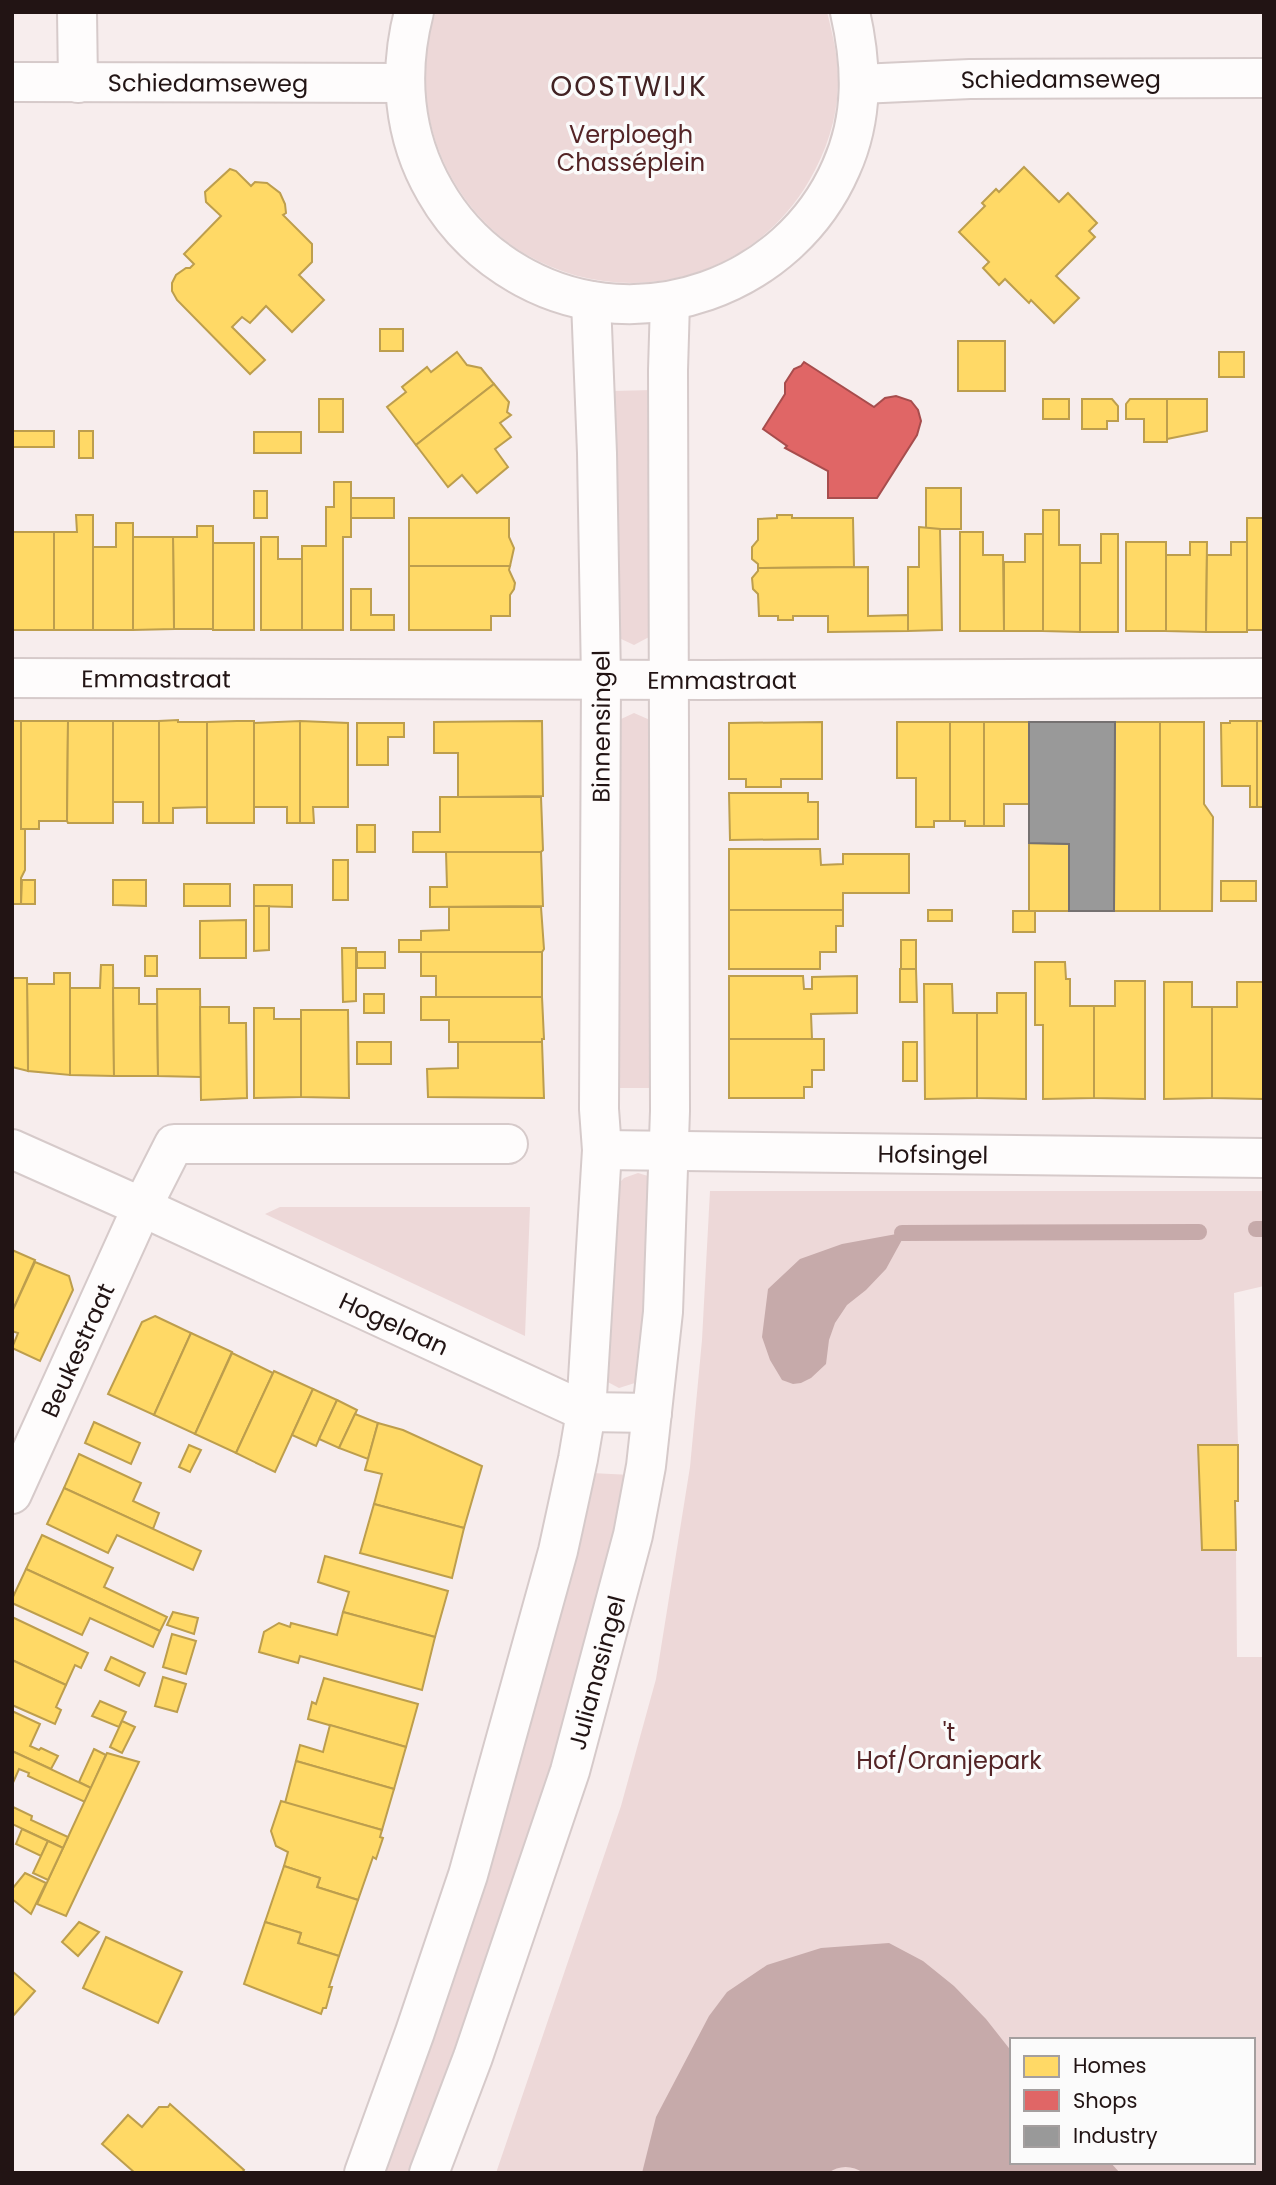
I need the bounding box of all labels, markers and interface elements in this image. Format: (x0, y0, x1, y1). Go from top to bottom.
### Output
street label: Schiedamseweg (960, 62, 1161, 96)
street label: Schiedamseweg (108, 66, 308, 99)
district label: OOSTWIJK (550, 67, 708, 106)
park label: Verploegh Chasséplein (557, 118, 705, 179)
street label: Binnensingel (584, 650, 618, 803)
street label: Emmastraat (81, 662, 231, 695)
street label: Emmastraat (647, 663, 797, 697)
street label: Hofsingel (877, 1137, 989, 1171)
street label: Beukestraat (33, 1278, 122, 1422)
street label: Hogelaan (334, 1284, 454, 1363)
street label: Julianasingel (560, 1592, 633, 1753)
park label: 't Hof/Oranjepark (856, 1716, 1042, 1777)
legend (1010, 2038, 1255, 2164)
text: Homes (1073, 2051, 1147, 2080)
text: Shops (1073, 2086, 1137, 2115)
text: Industry (1073, 2121, 1158, 2150)

